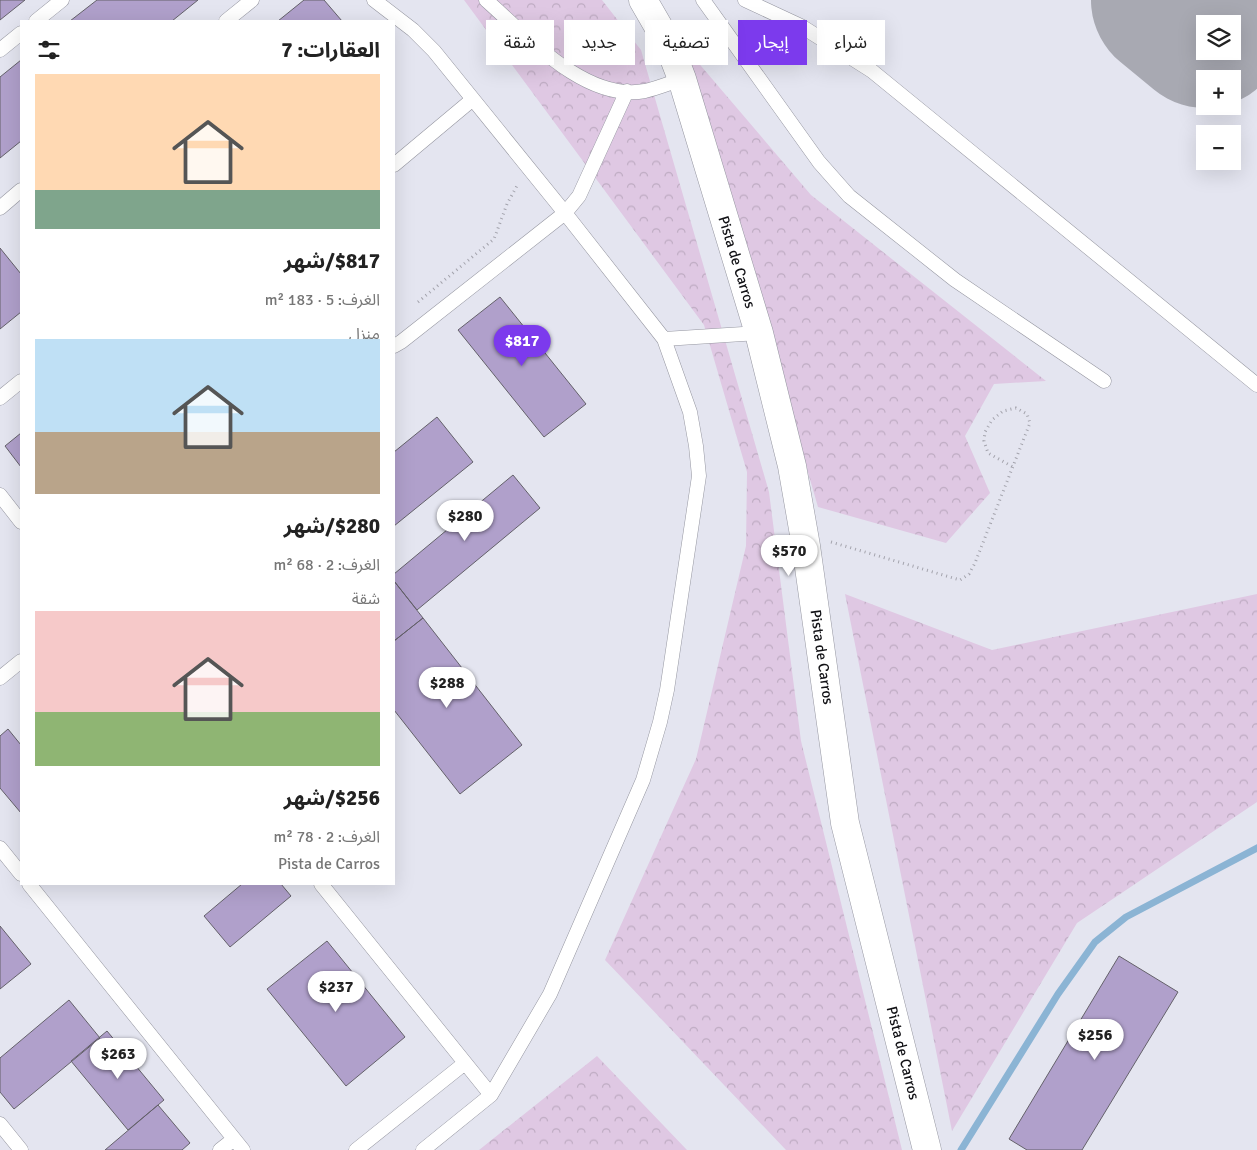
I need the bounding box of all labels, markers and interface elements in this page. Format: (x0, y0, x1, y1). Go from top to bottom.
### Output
map controls (1196, 15, 1241, 170)
button: layers (1196, 15, 1241, 60)
chip: شقة (486, 20, 554, 65)
chip: جديد (564, 20, 635, 65)
chip: تصفية (645, 20, 728, 65)
chip: إيجار (738, 20, 807, 65)
chip: شراء (817, 20, 885, 65)
icon: filters (35, 36, 63, 64)
text: العقارات: 7 (281, 37, 380, 63)
button: + (1196, 70, 1241, 115)
icon: home (163, 107, 253, 197)
button: − (1196, 125, 1241, 170)
street label: Pista de Carros (714, 214, 760, 311)
text: $817/شهر (284, 248, 380, 274)
text: الغرف: 5 · 183 m² (265, 290, 380, 310)
text: منزل (349, 324, 380, 344)
pin: $817 (492, 324, 552, 367)
text: $817 (505, 331, 539, 351)
icon: home (163, 372, 253, 462)
pin: $280 (435, 500, 495, 542)
text: $280 (448, 506, 482, 526)
text: $280/شهر (284, 513, 380, 539)
pin: $570 (759, 534, 819, 577)
text: $570 (772, 541, 806, 561)
text: الغرف: 2 · 68 m² (273, 555, 380, 575)
text: شقة (352, 589, 380, 609)
street label: Pista de Carros (806, 608, 838, 706)
icon: home (163, 644, 253, 734)
pin: $288 (417, 666, 477, 709)
text: $288 (430, 673, 464, 693)
text: $256/شهر (284, 785, 380, 811)
text: الغرف: 2 · 78 m² (273, 827, 380, 847)
text: Pista de Carros (278, 854, 380, 874)
pin: $237 (306, 970, 366, 1013)
text: $237 (319, 977, 353, 997)
street label: Pista de Carros (883, 1004, 923, 1102)
pin: $256 (1065, 1018, 1125, 1061)
text: $256 (1078, 1025, 1112, 1045)
pin: $263 (88, 1038, 148, 1080)
text: $263 (101, 1044, 135, 1064)

